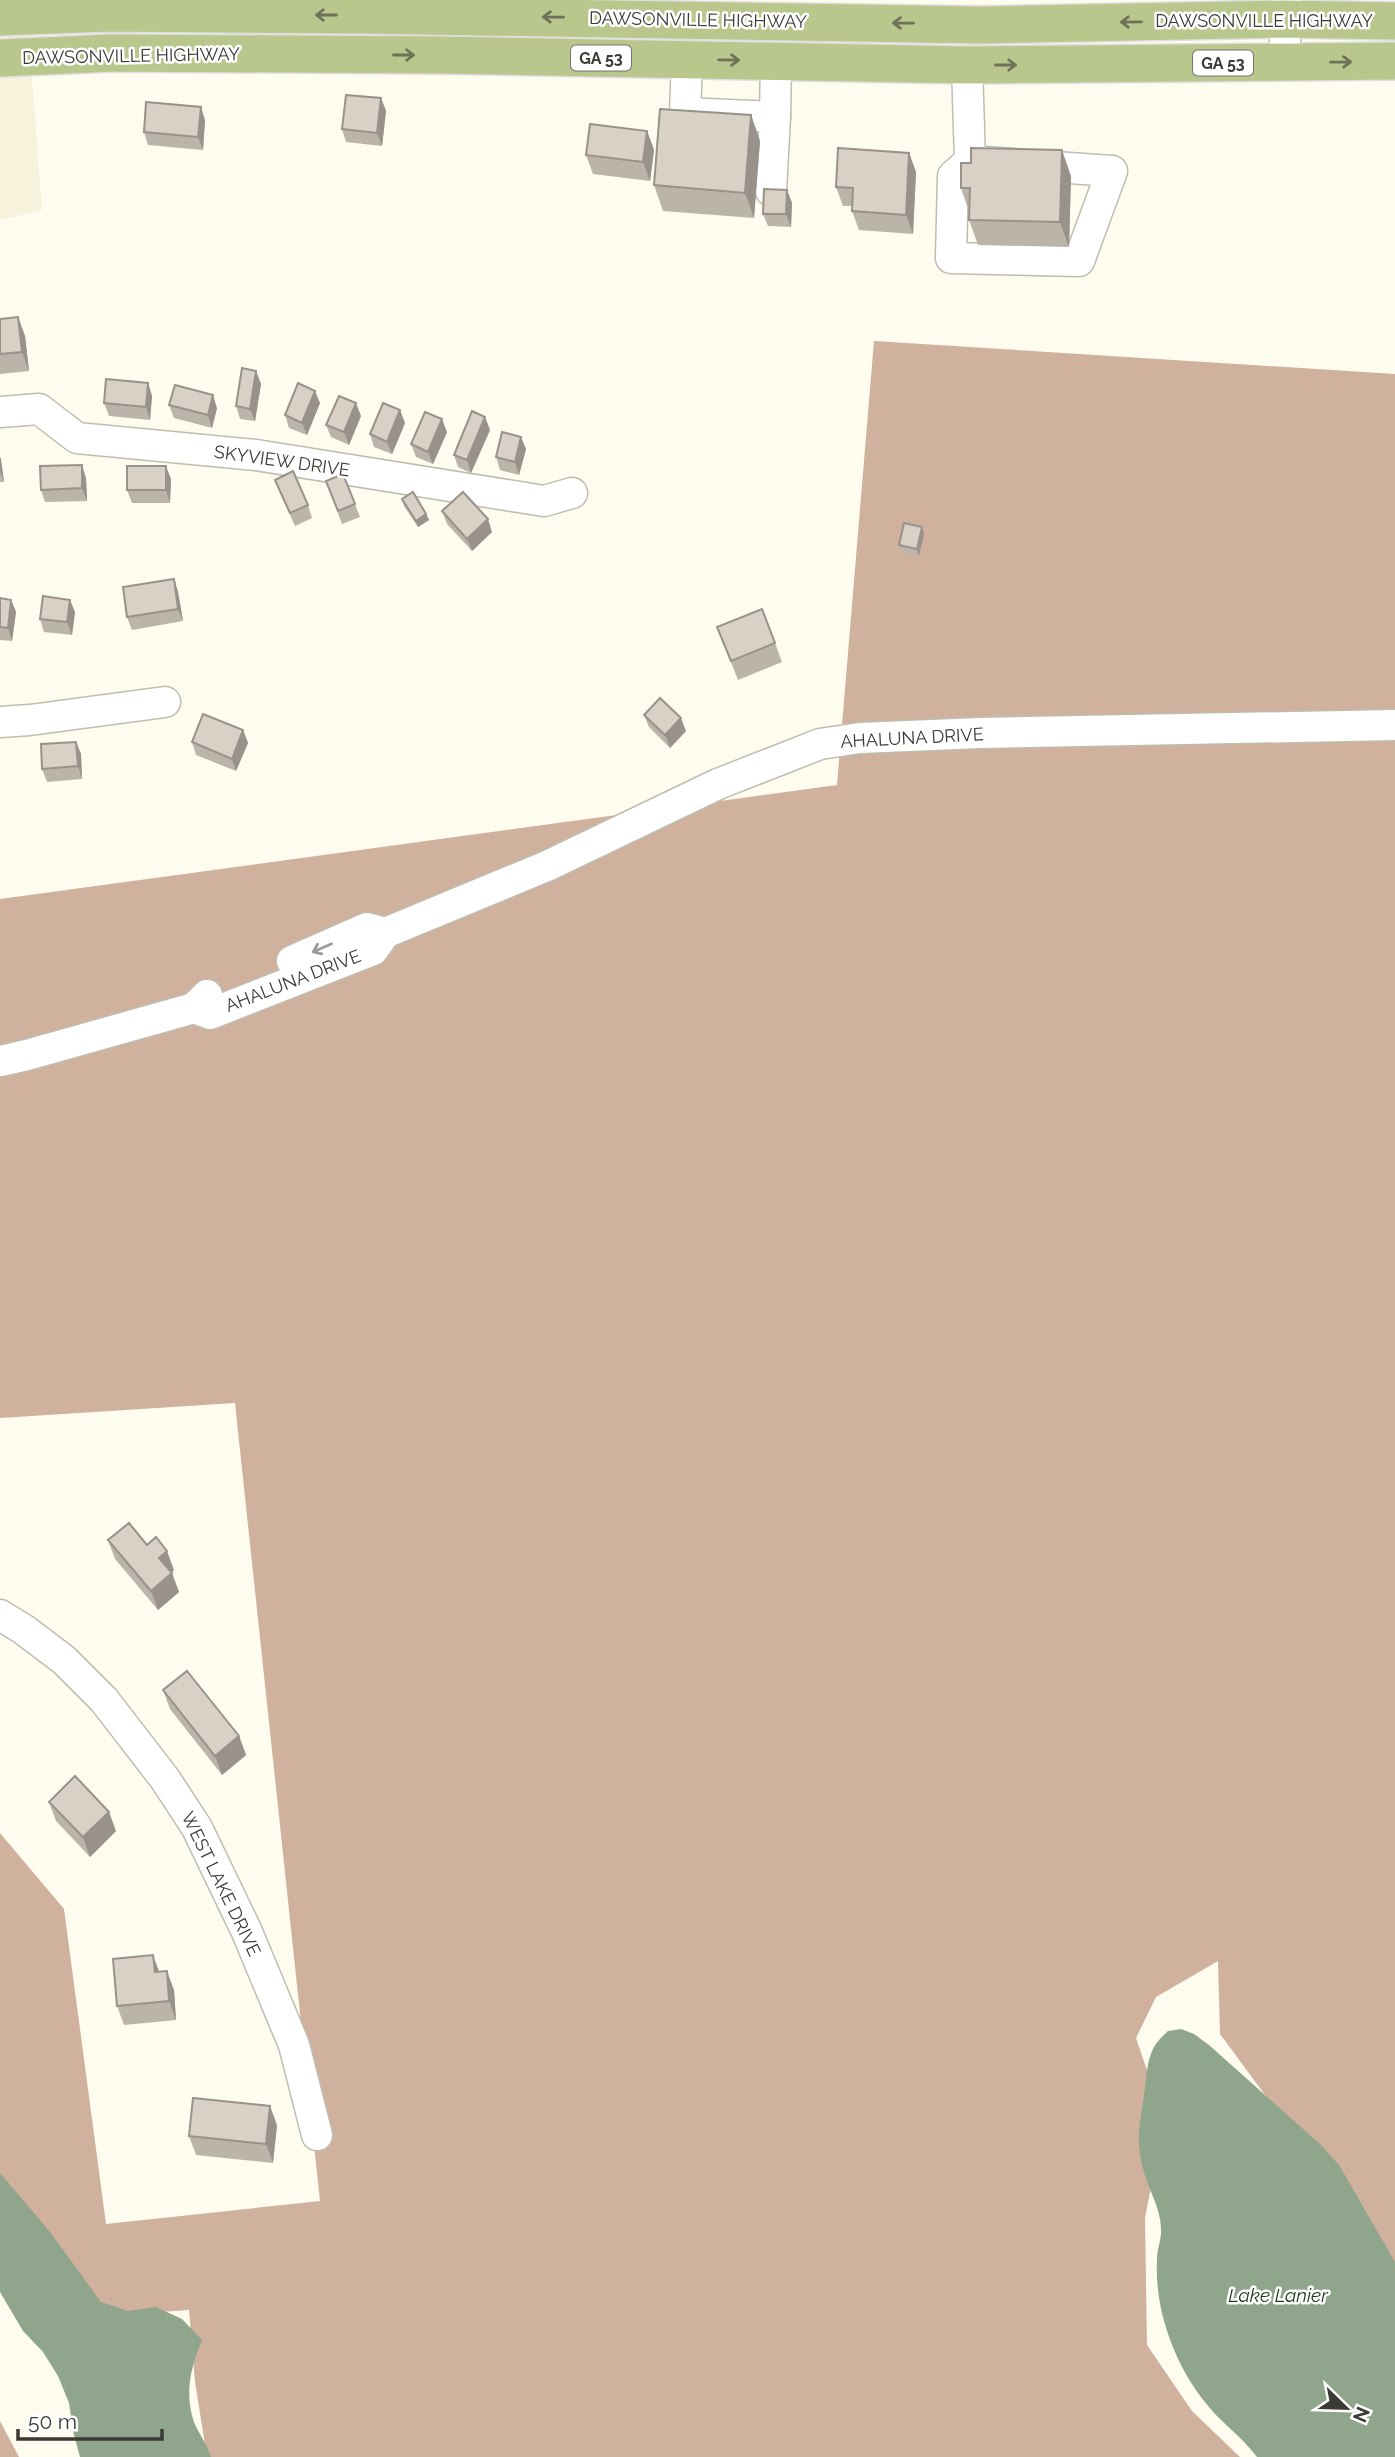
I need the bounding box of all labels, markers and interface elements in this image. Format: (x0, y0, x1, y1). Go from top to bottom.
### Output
street label: DAWSONVILLE HIGHWAY (589, 7, 807, 32)
one-way arrow (315, 8, 338, 21)
street label: DAWSONVILLE HIGHWAY (1155, 10, 1373, 31)
one-way arrow (542, 11, 565, 24)
one-way arrow (1120, 15, 1143, 29)
one-way arrow (892, 17, 915, 30)
street label: DAWSONVILLE HIGHWAY (22, 43, 240, 68)
road number: GA 53 (571, 46, 631, 71)
one-way arrow (392, 48, 415, 62)
road number: GA 53 (1193, 50, 1253, 76)
one-way arrow (718, 53, 741, 67)
one-way arrow (1329, 55, 1352, 69)
one-way arrow (994, 58, 1017, 72)
street label: SKYVIEW DRIVE (213, 441, 351, 480)
street label: AHALUNA DRIVE (840, 723, 984, 752)
one-way arrow (312, 942, 334, 955)
street label: AHALUNA DRIVE (222, 945, 364, 1016)
street label: WEST LAKE DRIVE (177, 1808, 265, 1959)
water label: Lake Lanier (1228, 2284, 1329, 2306)
north arrow (1311, 2373, 1381, 2443)
scale bar (18, 2398, 161, 2442)
text: N (1349, 2404, 1375, 2426)
text: 50 m (28, 2409, 77, 2434)

